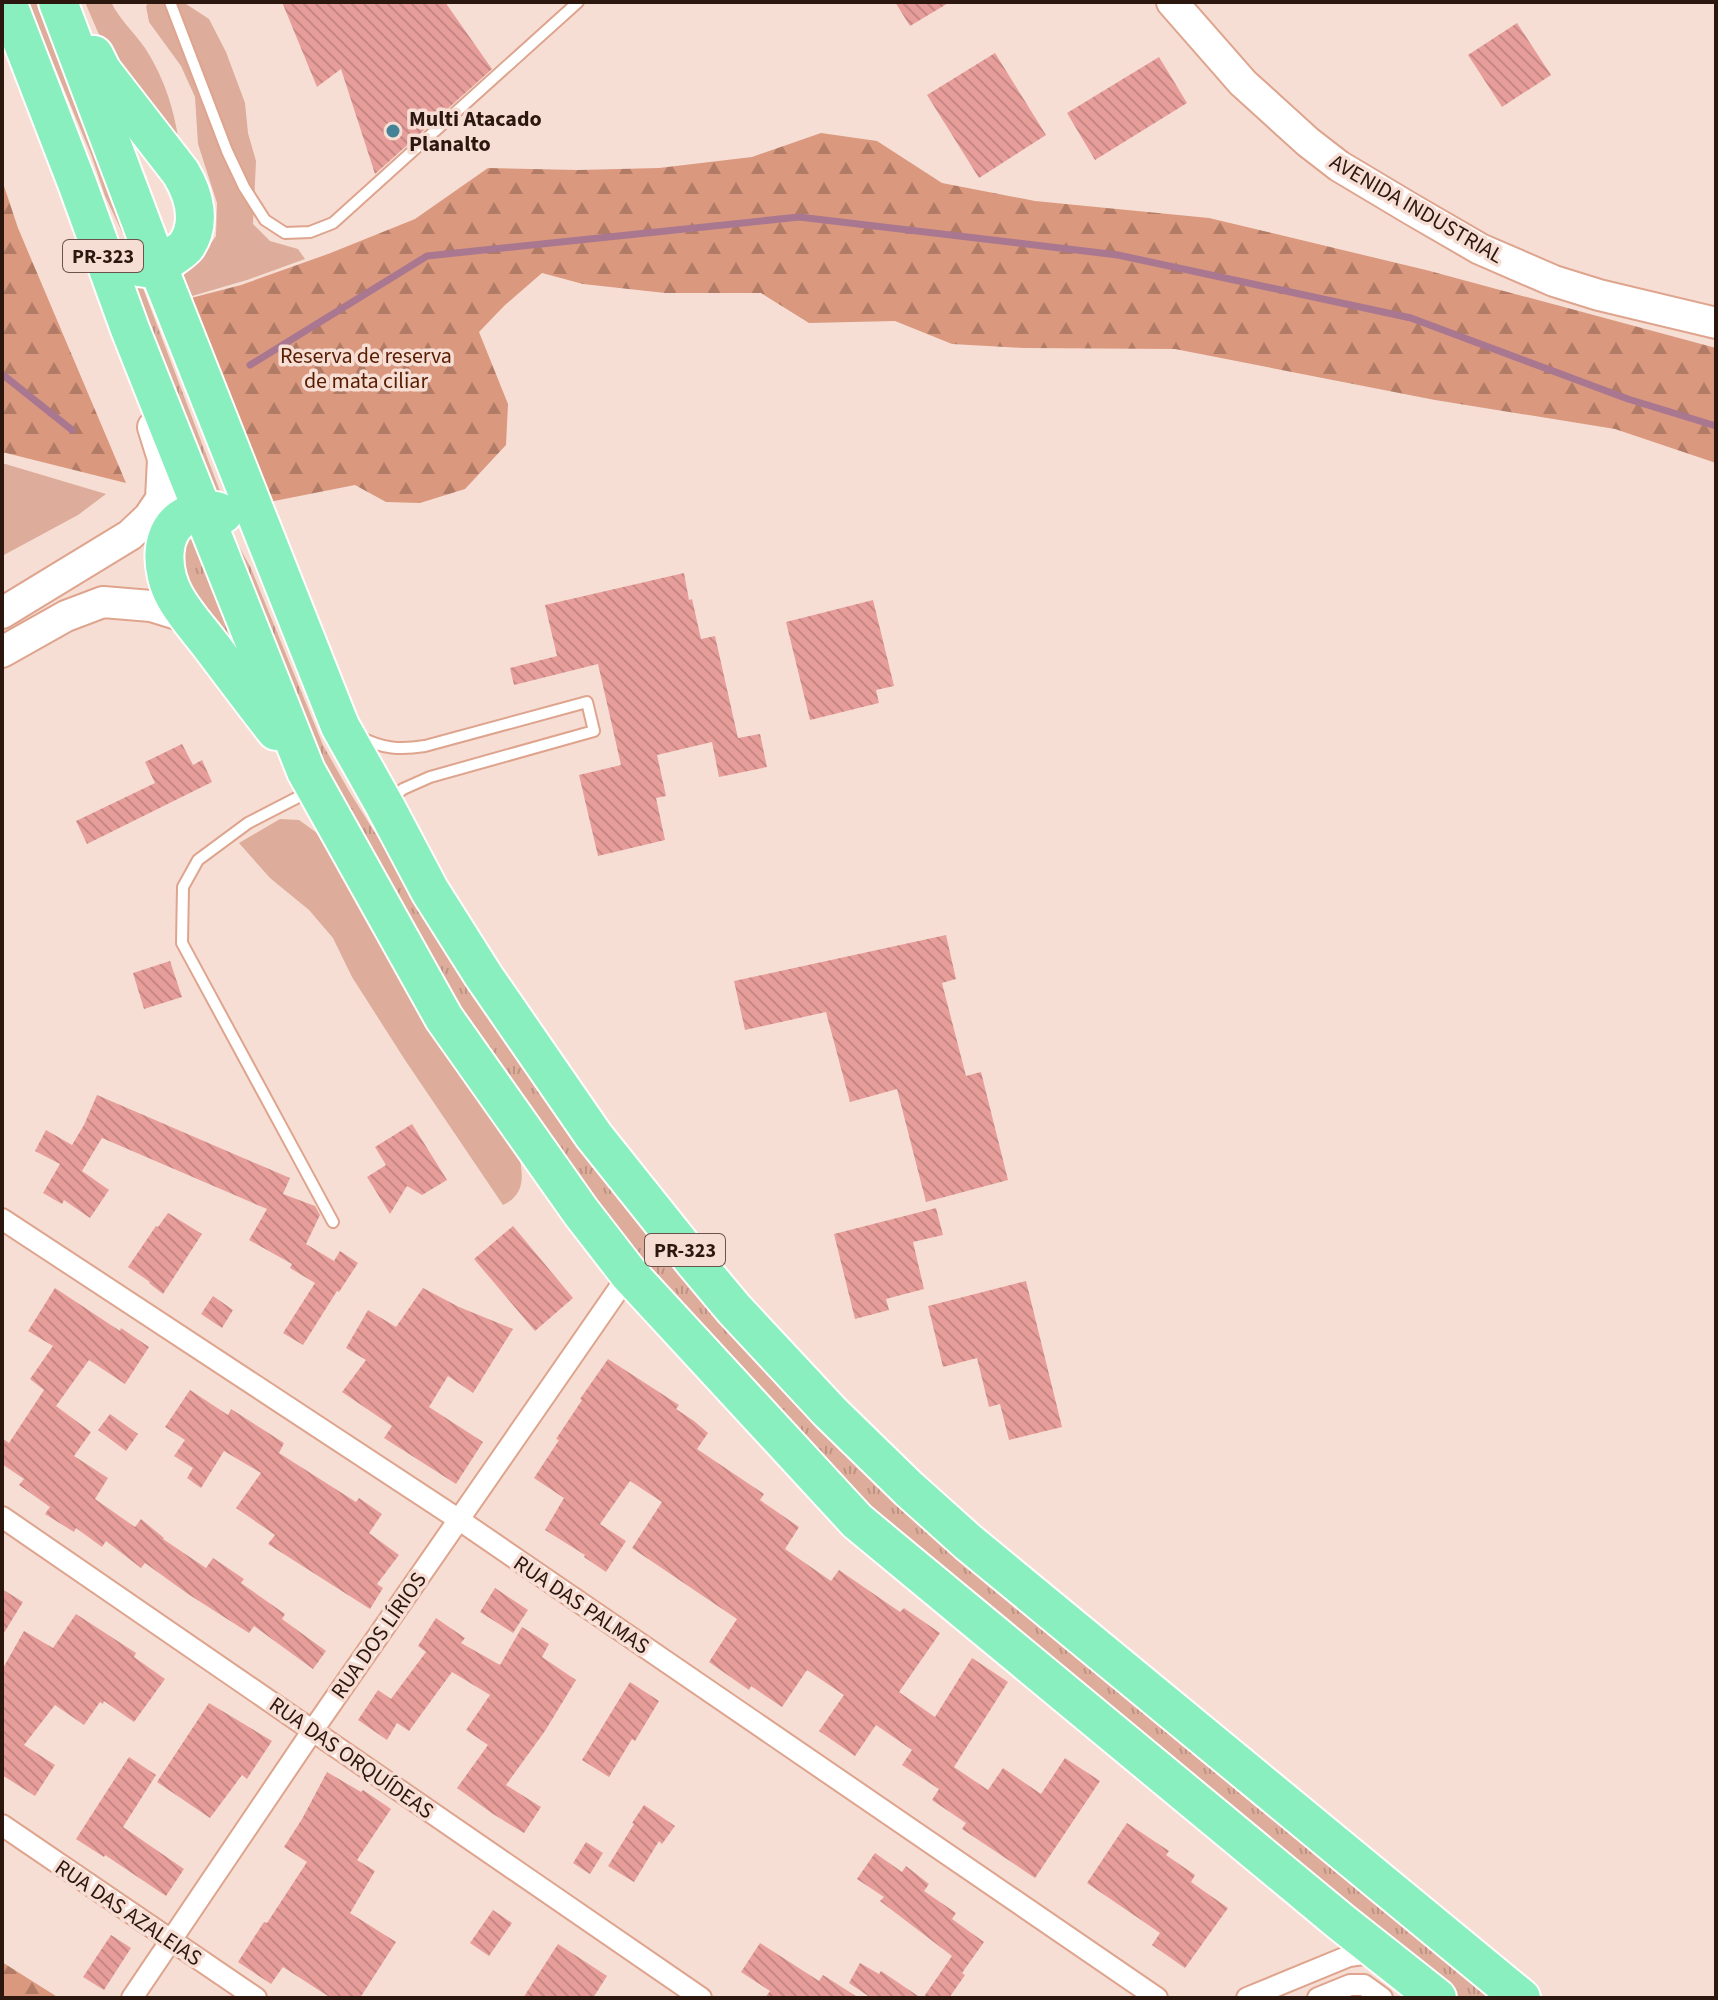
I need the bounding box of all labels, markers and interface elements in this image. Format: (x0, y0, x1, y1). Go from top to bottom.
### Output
place label: Multi Atacado Planalto (409, 103, 542, 160)
marker: Multi Atacado Planalto (384, 122, 402, 140)
street label: AVENIDA INDUSTRIAL (1324, 146, 1510, 272)
road number: PR-323 (63, 240, 143, 272)
park label: Reserva de reserva de mata ciliar (280, 340, 452, 397)
road number: PR-323 (645, 1234, 725, 1266)
street label: RUA DAS PALMAS (507, 1547, 656, 1662)
street label: RUA DOS LÍRIOS (323, 1566, 434, 1705)
street label: RUA DAS ORQUÍDEAS (263, 1689, 440, 1827)
street label: RUA DAS AZALEIAS (48, 1852, 208, 1974)

